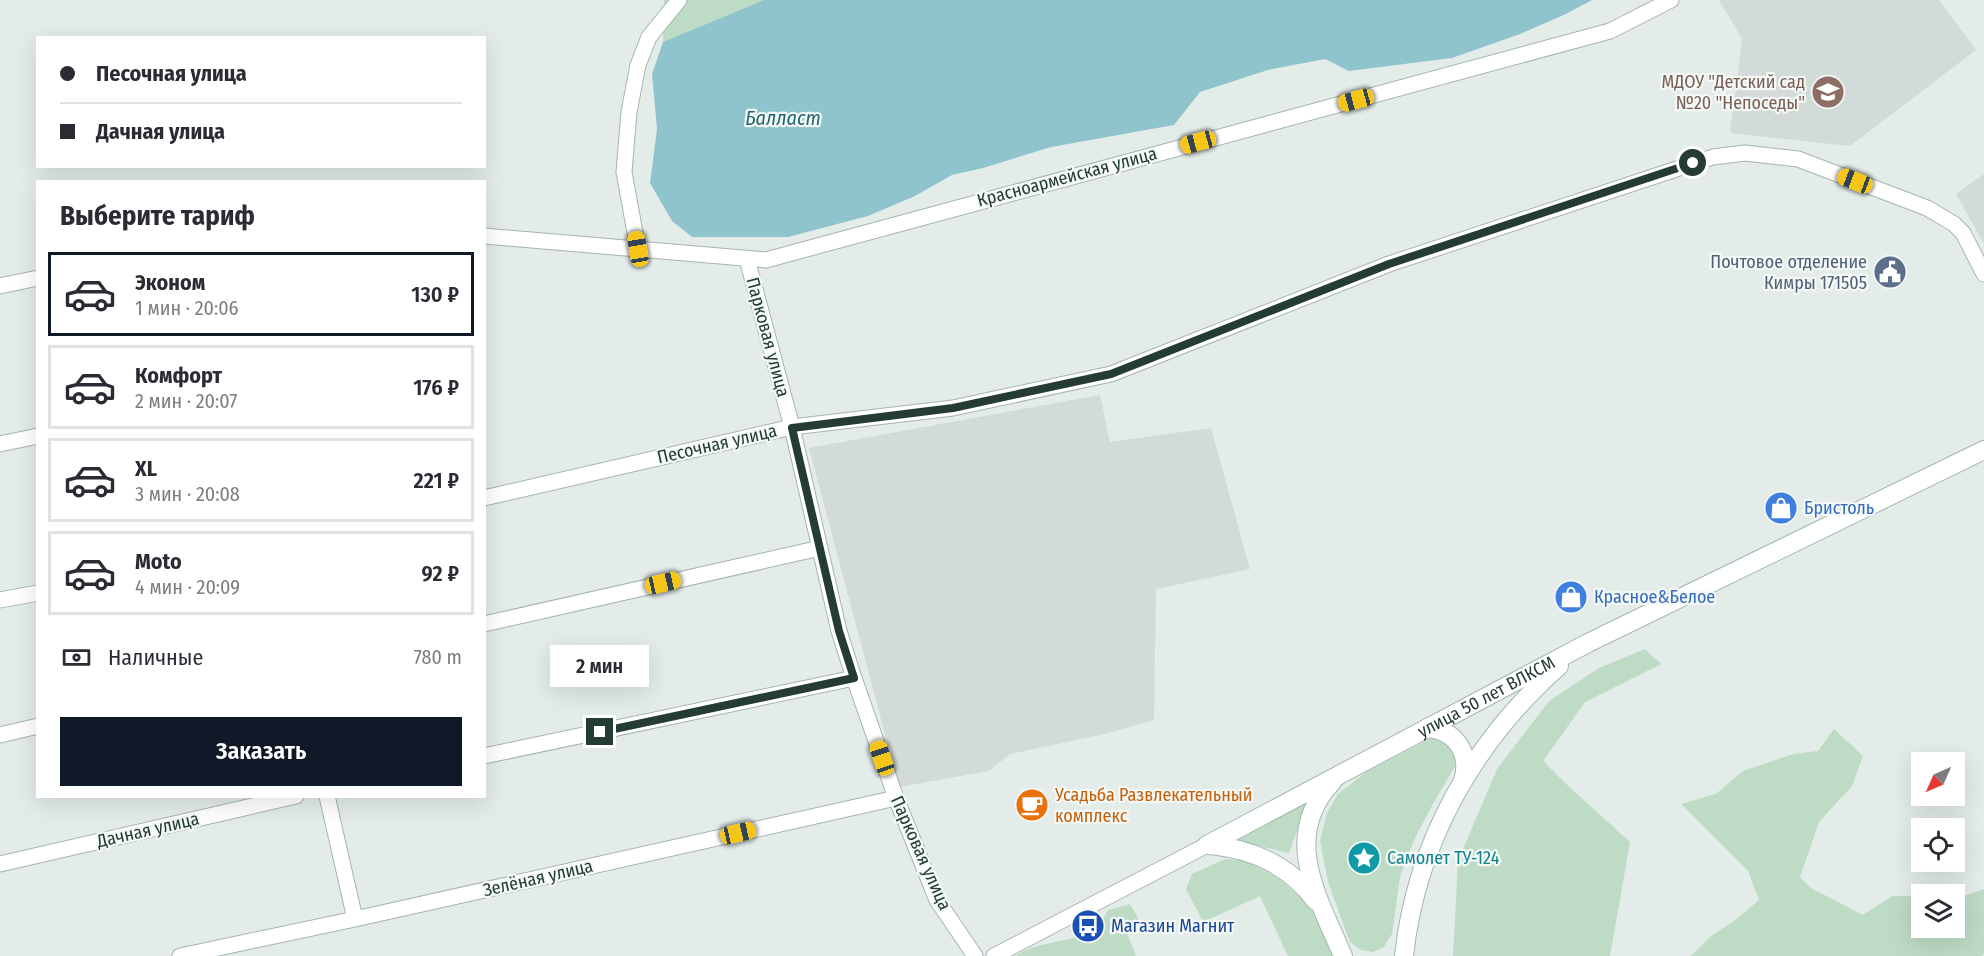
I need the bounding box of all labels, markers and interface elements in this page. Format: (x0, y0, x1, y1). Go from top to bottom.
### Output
text: Песочная улица (96, 60, 247, 87)
place label: МДОУ "Детский сад №20 "Непоседы" (1661, 71, 1805, 114)
school or university icon: МДОУ "Детский сад №20 "Непоседы" (1810, 74, 1846, 110)
car (1336, 87, 1376, 113)
water label: Балласт (745, 106, 821, 130)
text: Дачная улица (96, 118, 225, 145)
car (1178, 129, 1218, 155)
street label: Красноармейская улица (975, 142, 1160, 212)
route start (1679, 149, 1706, 176)
car (1835, 166, 1875, 196)
text: Выберите тариф (60, 200, 255, 232)
car (626, 230, 650, 268)
place label: Почтовое отделение Кимры 171505 (1710, 251, 1867, 294)
public building icon: Почтовое отделение Кимры 171505 (1872, 254, 1908, 290)
icon: car (63, 267, 117, 321)
text: Эконом (135, 269, 205, 296)
street label: Парковая улица (741, 275, 795, 399)
text: 130 ₽ (411, 281, 459, 308)
text: 1 мин · 20:06 (135, 296, 239, 320)
icon: car (63, 360, 117, 414)
text: Комфорт (135, 362, 222, 389)
text: 176 ₽ (413, 374, 459, 401)
text: 2 мин · 20:07 (135, 389, 237, 413)
street label: Песочная улица (655, 420, 779, 468)
icon: car (63, 453, 117, 507)
text: XL (135, 455, 157, 482)
text: 221 ₽ (414, 467, 459, 494)
text: 3 мин · 20:08 (135, 482, 240, 506)
shop icon: Бристоль (1763, 490, 1799, 526)
place label: Бристоль (1804, 497, 1874, 519)
icon: car (63, 546, 117, 600)
text: Moto (135, 548, 182, 575)
text: 92 ₽ (422, 560, 459, 587)
car (643, 570, 683, 596)
text: 4 мин · 20:09 (135, 575, 240, 599)
shop icon: Красное&Белое (1553, 579, 1589, 615)
place label: Красное&Белое (1594, 586, 1715, 608)
icon: cash (60, 641, 93, 674)
text: Наличные (108, 644, 203, 671)
text: 780 m (414, 645, 462, 669)
callout: 2 мин (550, 645, 650, 687)
street label: улица 50 лет ВЛКСМ (1414, 652, 1559, 742)
text: 2 мин (576, 654, 623, 678)
button: Заказать (60, 717, 462, 786)
route end (586, 718, 613, 745)
car (868, 738, 896, 778)
north arrow (1911, 752, 1965, 806)
map controls (1911, 752, 1965, 938)
place label: Усадьба Развлекательный комплекс (1054, 784, 1252, 827)
cafe icon: Усадьба Развлекательный комплекс (1014, 787, 1050, 823)
street label: Парковая улица (886, 792, 956, 914)
street label: Дачная улица (94, 808, 201, 853)
button: locate (1911, 818, 1965, 872)
car (718, 820, 758, 846)
place icon: Самолет ТУ-124 (1346, 840, 1382, 876)
place label: Самолет ТУ-124 (1387, 847, 1500, 869)
street label: Зелёная улица (481, 855, 595, 901)
button: layers (1911, 884, 1965, 938)
bus stop icon: Магазин Магнит (1070, 908, 1106, 944)
place label: Магазин Магнит (1111, 915, 1235, 937)

